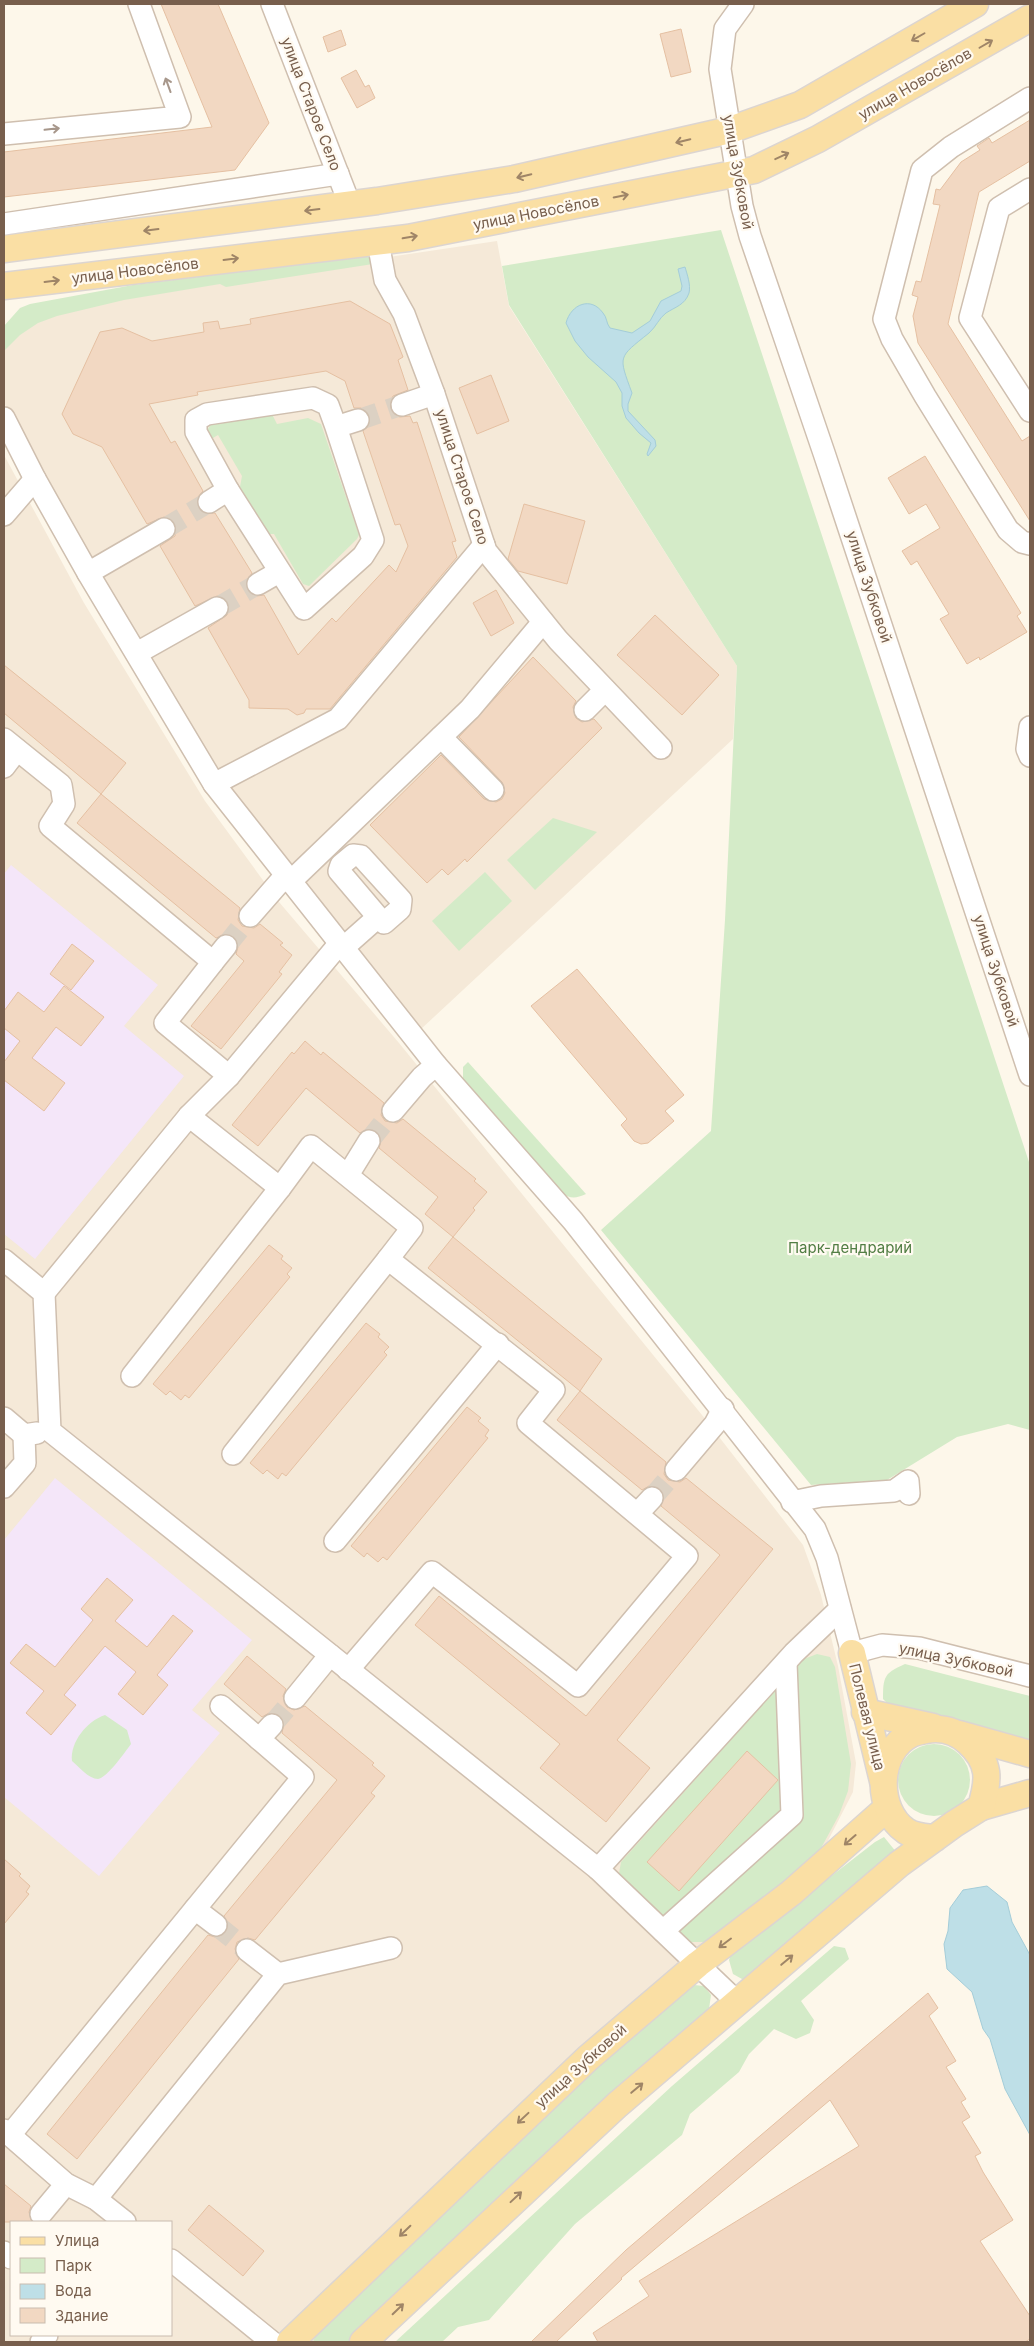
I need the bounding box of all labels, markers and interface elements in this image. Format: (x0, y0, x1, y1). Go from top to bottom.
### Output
one-way arrow (911, 33, 926, 42)
street label: улица Старое Село (277, 34, 346, 173)
one-way arrow (978, 38, 992, 48)
street label: улица Новосёлов (855, 43, 975, 124)
one-way arrow (163, 77, 172, 93)
street label: улица Зубковой (719, 113, 758, 231)
one-way arrow (44, 125, 60, 134)
one-way arrow (675, 137, 691, 146)
one-way arrow (774, 151, 789, 160)
one-way arrow (517, 172, 533, 182)
street label: улица Новосёлов (471, 191, 600, 234)
one-way arrow (612, 191, 628, 200)
one-way arrow (304, 205, 320, 215)
one-way arrow (143, 225, 159, 235)
one-way arrow (401, 232, 417, 242)
street label: улица Новосёлов (70, 253, 200, 288)
one-way arrow (223, 254, 239, 264)
one-way arrow (44, 276, 60, 286)
street label: улица Старое Село (432, 407, 493, 547)
street label: улица Зубковой (842, 528, 897, 645)
street label: улица Зубковой (969, 912, 1024, 1029)
park label: Парк-дендрарий (788, 1238, 912, 1257)
street label: улица Зубковой (897, 1638, 1015, 1681)
street label: Полевая улица (845, 1661, 890, 1772)
one-way arrow (844, 1834, 857, 1846)
one-way arrow (718, 1938, 732, 1948)
one-way arrow (780, 1954, 793, 1965)
street label: улица Зубковой (531, 2020, 630, 2112)
one-way arrow (630, 2082, 643, 2094)
one-way arrow (517, 2112, 529, 2124)
one-way arrow (510, 2191, 523, 2203)
legend (10, 2221, 172, 2336)
one-way arrow (400, 2224, 412, 2236)
text: Улица (55, 2231, 99, 2250)
text: Парк (55, 2256, 92, 2275)
text: Вода (55, 2281, 92, 2300)
one-way arrow (392, 2303, 404, 2315)
text: Здание (55, 2306, 109, 2325)

